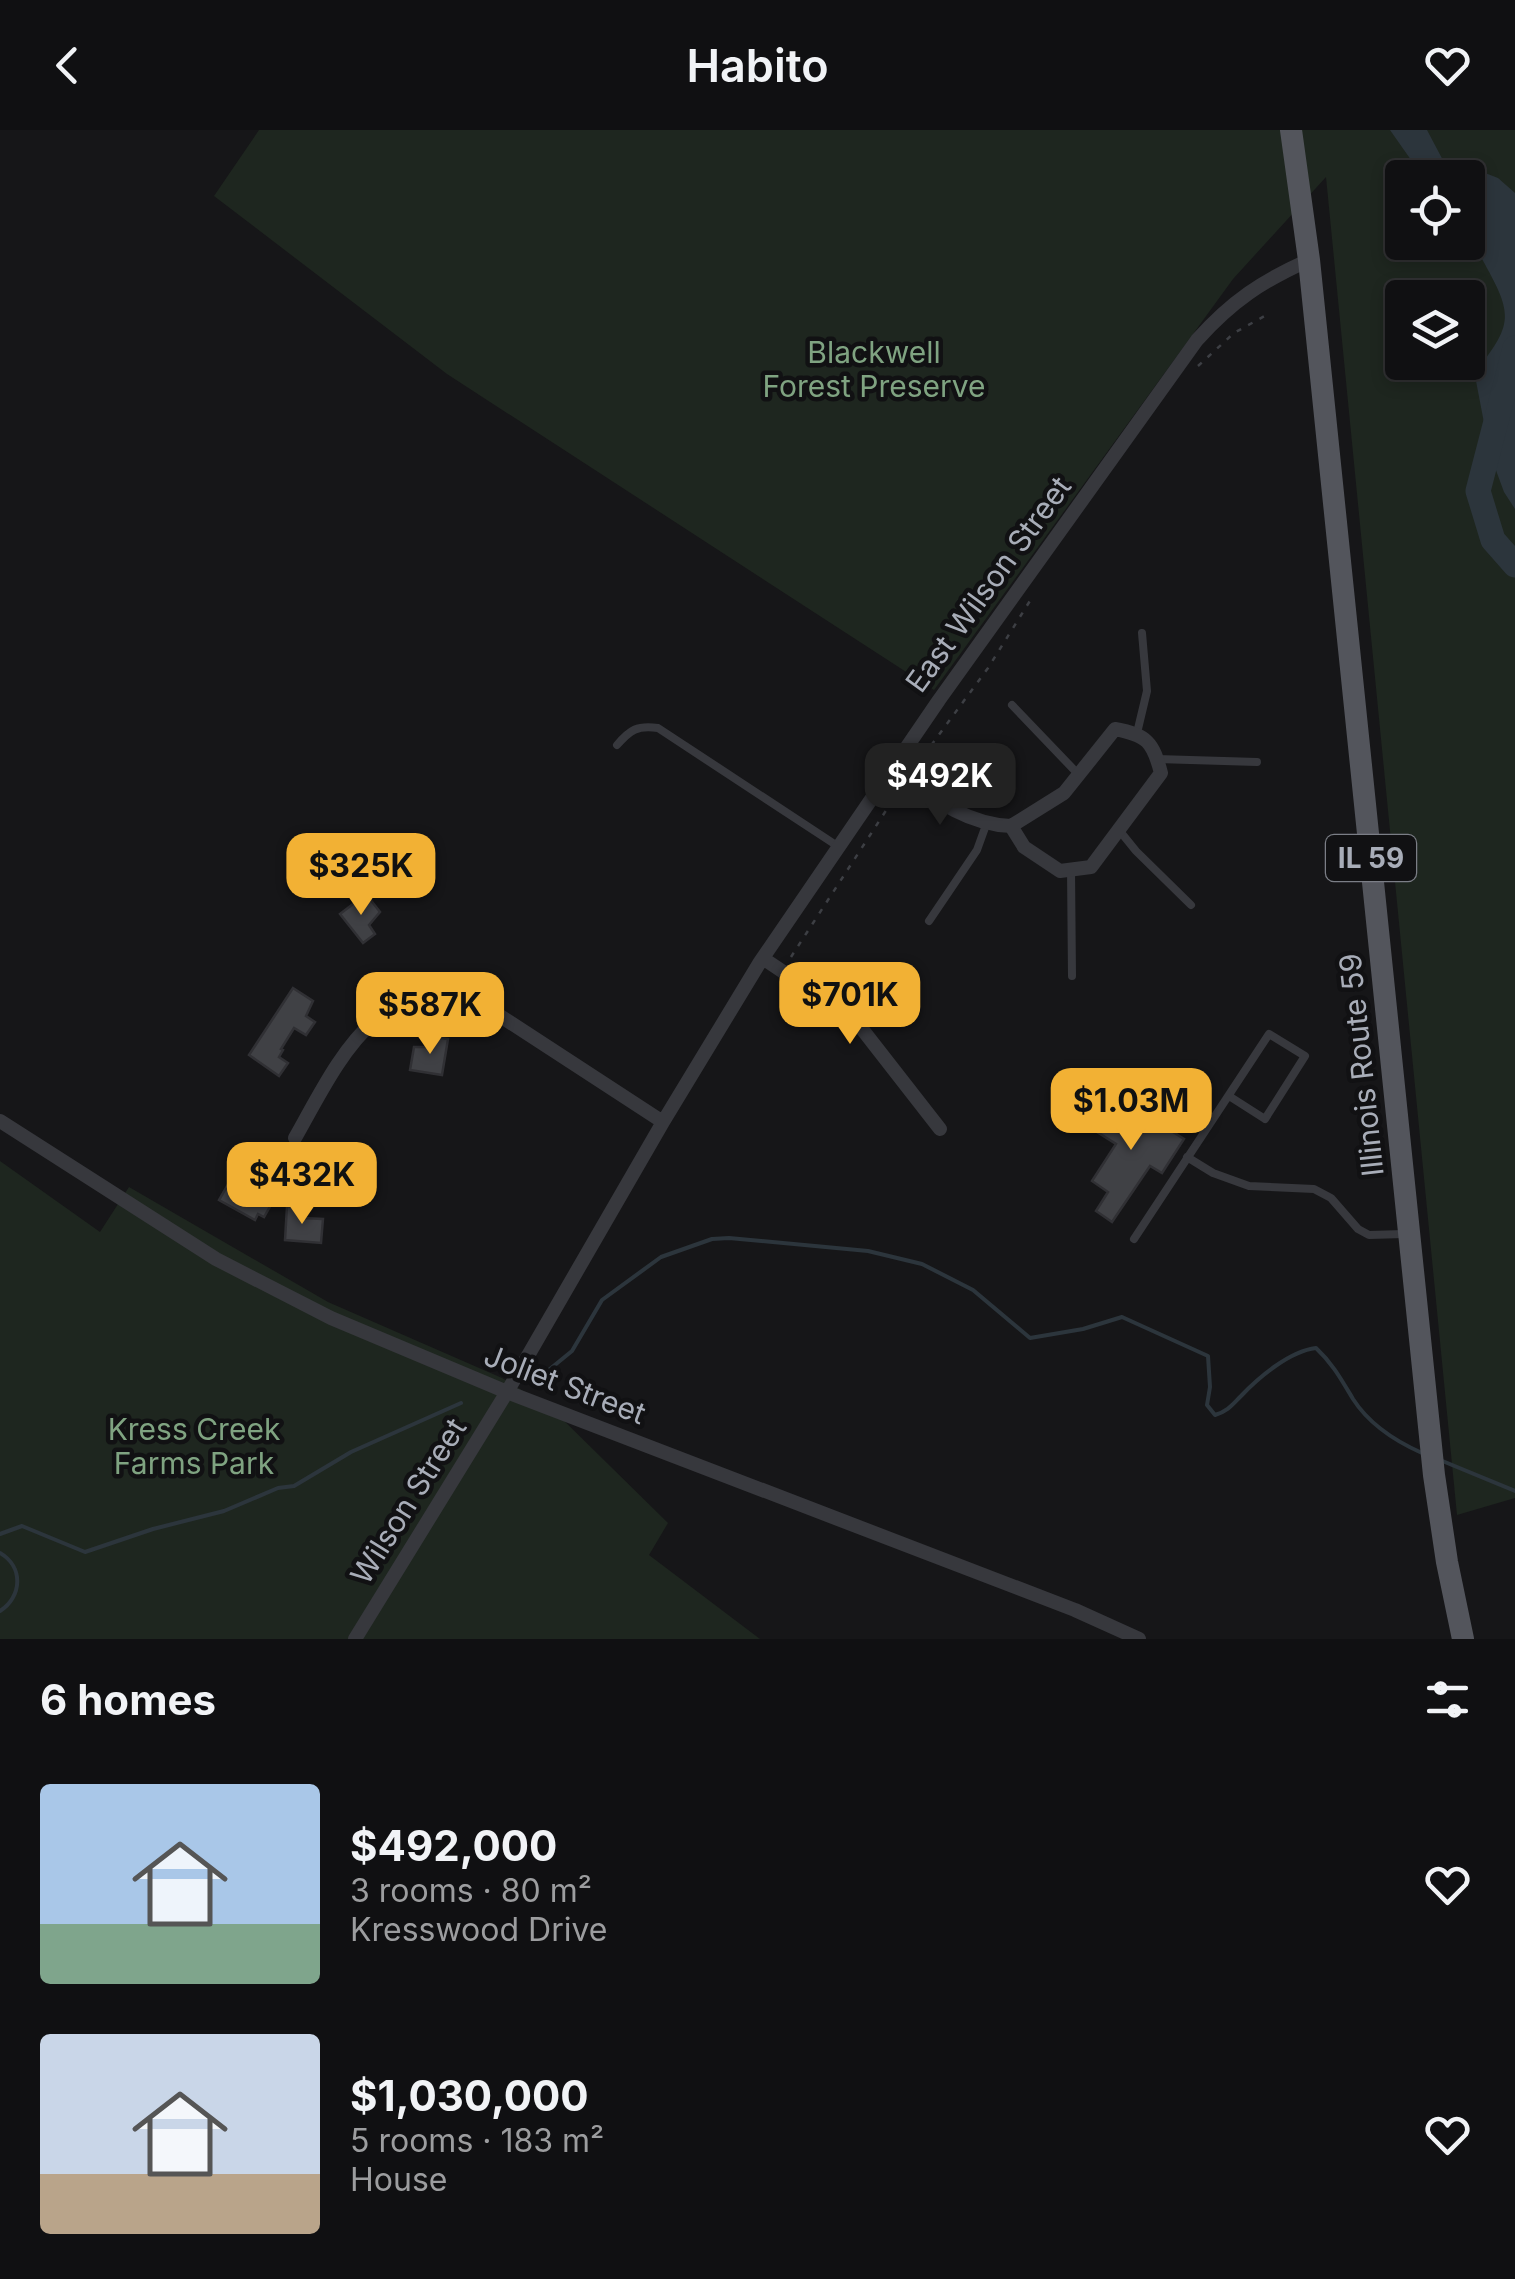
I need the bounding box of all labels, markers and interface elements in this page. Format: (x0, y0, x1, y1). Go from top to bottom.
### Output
icon: back (40, 38, 95, 93)
text: Habito (686, 38, 829, 93)
icon: heart (1420, 38, 1475, 93)
map controls (1385, 160, 1485, 380)
button: locate (1385, 160, 1485, 260)
button: layers (1385, 280, 1485, 380)
park label: Blackwell Forest Preserve (762, 334, 986, 404)
street label: East Wilson Street (898, 469, 1078, 699)
pin: $492K (870, 743, 1010, 828)
text: $492K (887, 756, 993, 795)
pin: $325K (291, 833, 431, 918)
road number: IL 59 (1326, 835, 1416, 881)
text: $325K (308, 846, 414, 885)
street label: Illinois Route 59 (1331, 952, 1391, 1178)
pin: $701K (780, 962, 920, 1047)
pin: $587K (360, 972, 500, 1057)
text: $701K (801, 975, 899, 1014)
text: $587K (378, 985, 482, 1024)
pin: $1.03M (1050, 1068, 1212, 1153)
text: $1.03M (1073, 1081, 1189, 1120)
pin: $432K (232, 1142, 372, 1227)
text: $432K (249, 1155, 355, 1194)
street label: Joliet Street (479, 1337, 651, 1431)
park label: Kress Creek Farms Park (108, 1411, 281, 1481)
street label: Wilson Street (343, 1411, 473, 1591)
icon: filters (1420, 1672, 1475, 1727)
text: 6 homes (40, 1674, 216, 1725)
text: $492,000 (350, 1820, 557, 1871)
icon: home (120, 1824, 240, 1944)
icon: heart (1420, 1857, 1475, 1912)
text: 3 rooms · 80 m² (350, 1871, 592, 1910)
text: Kresswood Drive (350, 1910, 607, 1949)
text: $1,030,000 (350, 2070, 589, 2121)
icon: home (120, 2074, 240, 2194)
icon: heart (1420, 2107, 1475, 2162)
text: 5 rooms · 183 m² (350, 2121, 604, 2160)
text: House (350, 2160, 447, 2199)

